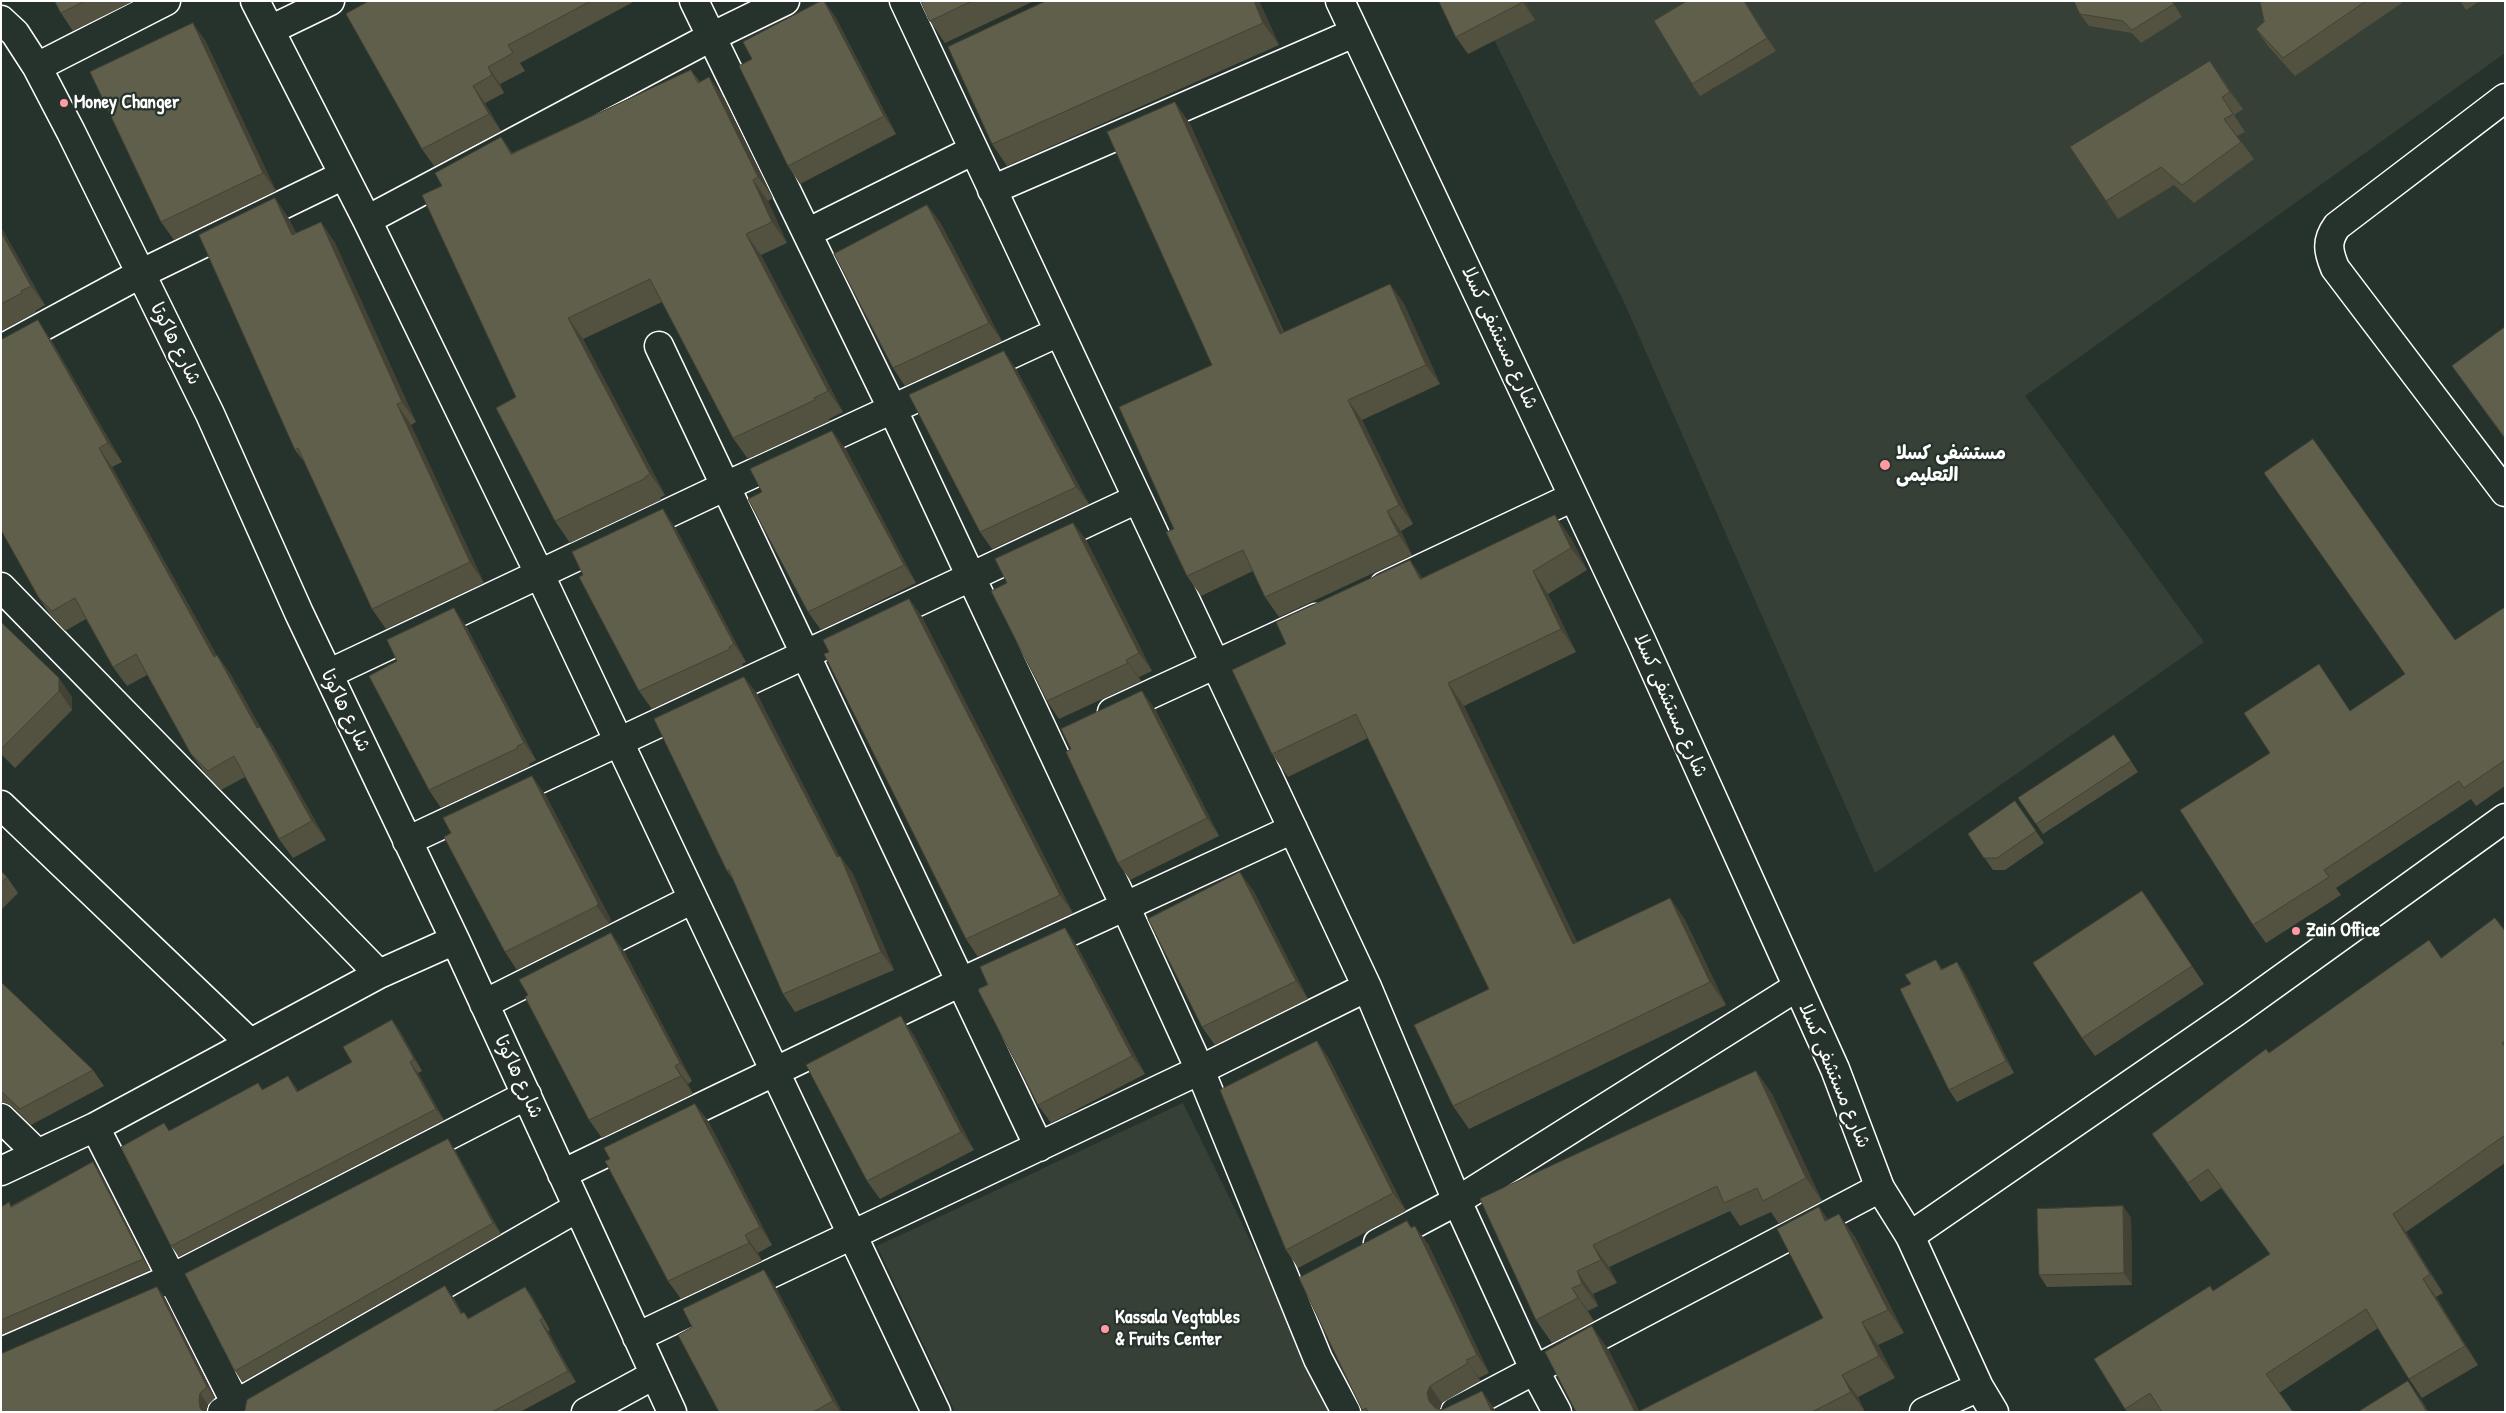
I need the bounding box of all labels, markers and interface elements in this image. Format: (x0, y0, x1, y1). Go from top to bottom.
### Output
place label: Money Changer (74, 92, 179, 114)
marker: Money Changer (58, 97, 70, 109)
street label: شارع مستشفى كسلا (1456, 263, 1542, 413)
street label: شارع هاكوتا (145, 299, 205, 389)
place label: مستشفى كسلا التعليمى (1896, 443, 2006, 487)
marker: مستشفى كسلا التعليمى (1878, 458, 1892, 472)
street label: شارع مستشفى كسلا (1628, 631, 1712, 781)
street label: شارع هاكوتا (315, 666, 375, 756)
place label: Zain Office (2306, 920, 2380, 942)
marker: Zain Office (2290, 925, 2302, 937)
street label: شارع مستشفى كسلا (1793, 1000, 1875, 1152)
street label: شارع هاكوتا (489, 1032, 547, 1122)
place label: Kassala Vegtables & Fruits Center (1115, 1307, 1240, 1351)
marker: Kassala Vegtables & Fruits Center (1099, 1323, 1111, 1335)

